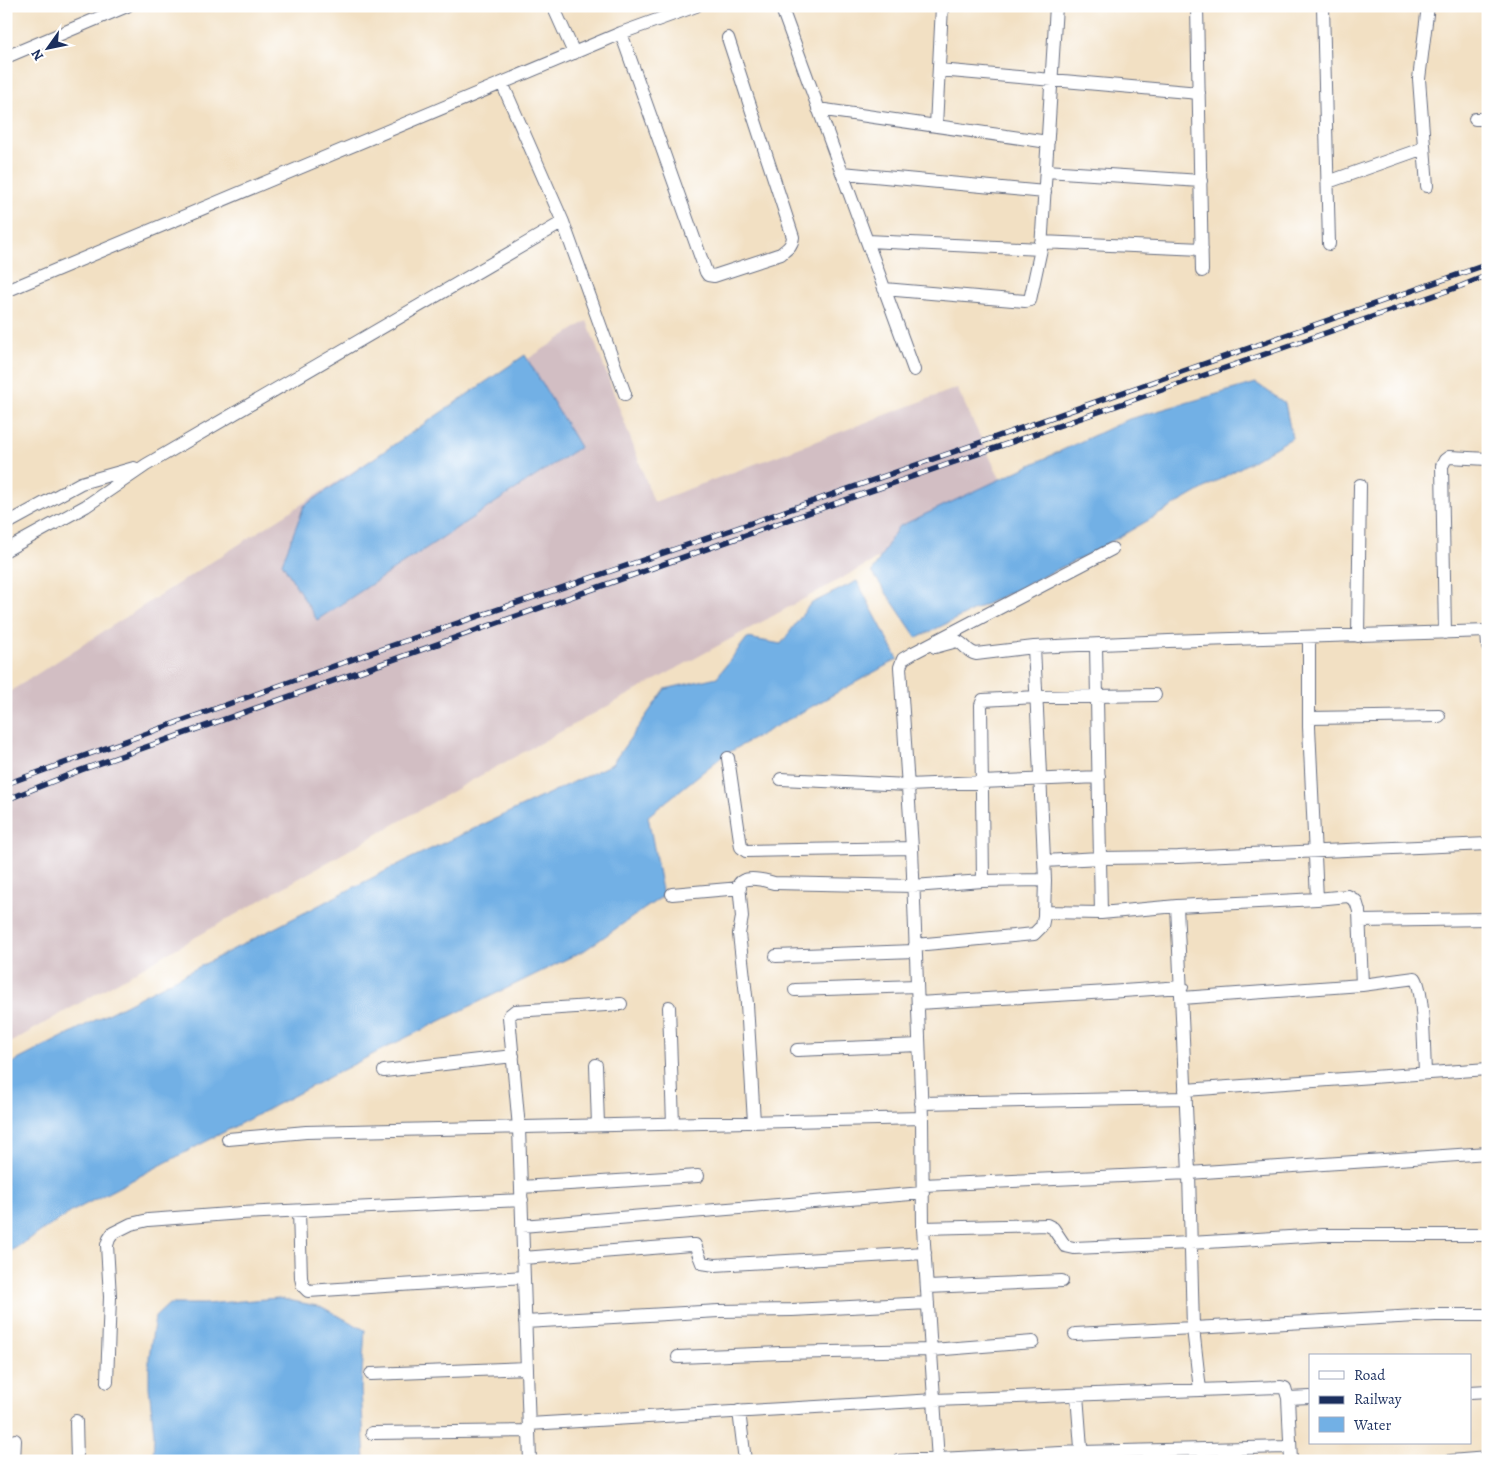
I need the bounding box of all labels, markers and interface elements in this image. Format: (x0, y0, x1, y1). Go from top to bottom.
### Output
north arrow (22, 22, 72, 72)
text: N (27, 45, 48, 64)
legend (1309, 1354, 1472, 1444)
text: Road (1354, 1365, 1386, 1385)
text: Railway (1354, 1389, 1402, 1409)
text: Water (1353, 1415, 1391, 1435)

